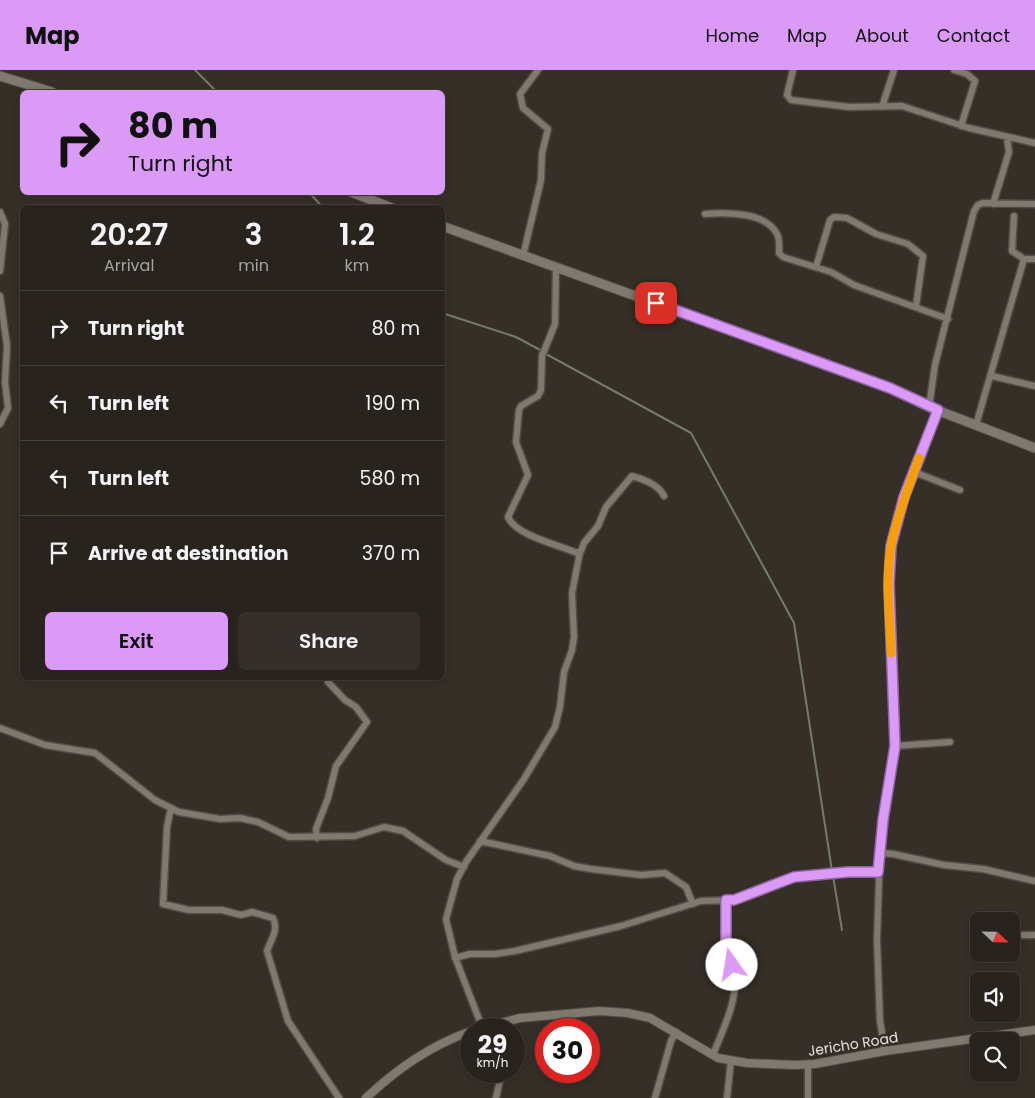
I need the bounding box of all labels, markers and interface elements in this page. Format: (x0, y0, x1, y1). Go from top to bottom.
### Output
text: Map (25, 19, 80, 52)
text: Home (705, 23, 759, 48)
text: Map (787, 23, 827, 48)
text: About (855, 23, 909, 48)
text: Contact (937, 23, 1010, 48)
text: 80 m (128, 101, 218, 150)
icon: right (45, 110, 110, 175)
text: Turn right (128, 148, 233, 179)
text: 20:27 (90, 213, 168, 256)
text: 3 (245, 213, 263, 256)
text: 1.2 (339, 213, 375, 256)
text: Arrival (104, 254, 154, 277)
text: min (238, 254, 269, 277)
text: km (345, 254, 369, 277)
pin (635, 282, 677, 324)
icon: arrive (642, 289, 670, 317)
icon: right (45, 314, 73, 342)
text: Turn right (88, 315, 184, 342)
text: 80 m (371, 315, 420, 342)
icon: left (45, 389, 73, 417)
text: Turn left (88, 390, 169, 417)
text: 190 m (365, 390, 420, 417)
icon: left (45, 464, 73, 492)
text: Turn left (88, 465, 169, 492)
text: 580 m (360, 465, 420, 492)
icon: arrive (45, 539, 73, 567)
text: Arrive at destination (88, 540, 289, 567)
text: 370 m (362, 540, 420, 567)
button: Exit (45, 612, 228, 670)
button: Share (238, 612, 420, 670)
north arrow (970, 912, 1020, 962)
map controls (970, 912, 1020, 1082)
position arrow (705, 938, 757, 990)
button: sound (970, 972, 1020, 1022)
speed limit sign: 30 (535, 1018, 600, 1083)
text: 29 (478, 1027, 507, 1062)
street label: Jericho Road (806, 1027, 900, 1061)
button: search (970, 1032, 1020, 1082)
text: km/h (477, 1054, 508, 1071)

